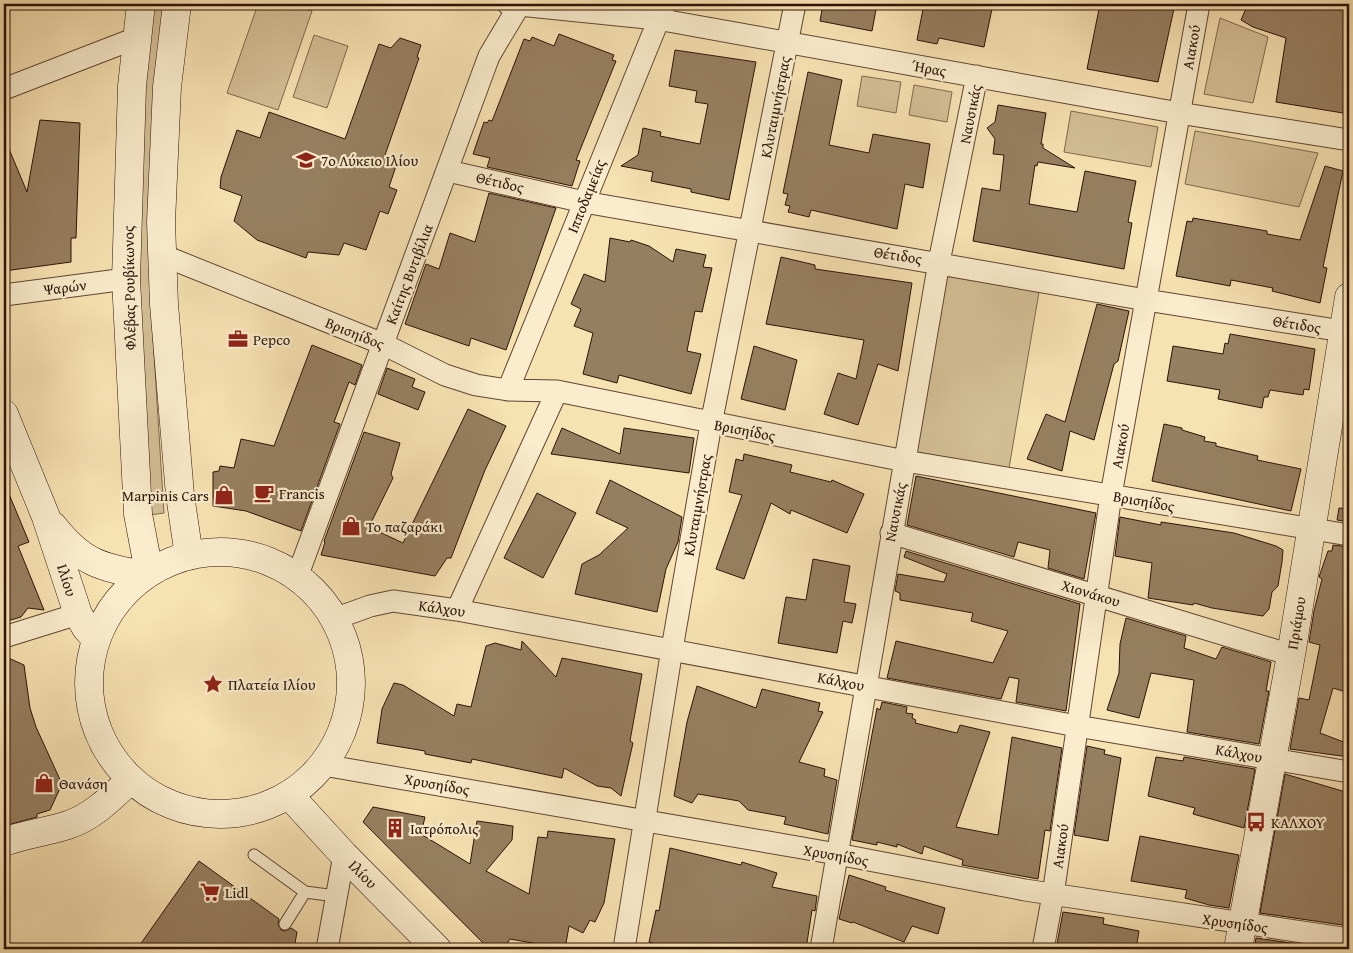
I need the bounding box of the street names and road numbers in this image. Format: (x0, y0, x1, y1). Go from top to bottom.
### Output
street label: Αιακού (1177, 23, 1205, 71)
street label: Κλυταιμνήστρας (755, 54, 795, 160)
street label: Ήρας (910, 55, 949, 81)
street label: Ναυσικάς (954, 82, 986, 145)
street label: Ιπποδαμείας (562, 155, 611, 236)
street label: Θέτιδος (474, 166, 527, 198)
street label: Καίτης Βυτιβίλια (380, 221, 438, 327)
street label: Φλέβας Ρουβίκωνος (117, 225, 141, 351)
street label: Θέτιδος (872, 241, 924, 269)
street label: Ψαρών (41, 274, 88, 300)
street label: Θέτιδος (1271, 310, 1323, 338)
street label: Βρισηίδος (322, 312, 388, 355)
street label: Βρισηίδος (713, 414, 778, 446)
street label: Αιακού (1106, 422, 1134, 470)
street label: Κλυταιμνήστρας (678, 452, 716, 558)
street label: Ναυσικάς (879, 480, 911, 543)
street label: Βρισηίδος (1112, 485, 1177, 517)
street label: Ιλίου (52, 561, 82, 599)
street label: Χιονάκου (1059, 574, 1123, 612)
street label: Κάλχου (417, 594, 467, 622)
street label: Πριάμου (1281, 595, 1311, 651)
street label: Κάλχου (816, 666, 866, 696)
street label: Κάλχου (1214, 739, 1264, 767)
street label: Χρυσηίδος (403, 768, 472, 800)
street label: Αιακού (1046, 822, 1074, 870)
street label: Χρυσηίδος (802, 839, 871, 871)
street label: Ιλίου (344, 855, 382, 893)
street label: Χρυσηίδος (1201, 908, 1270, 938)

